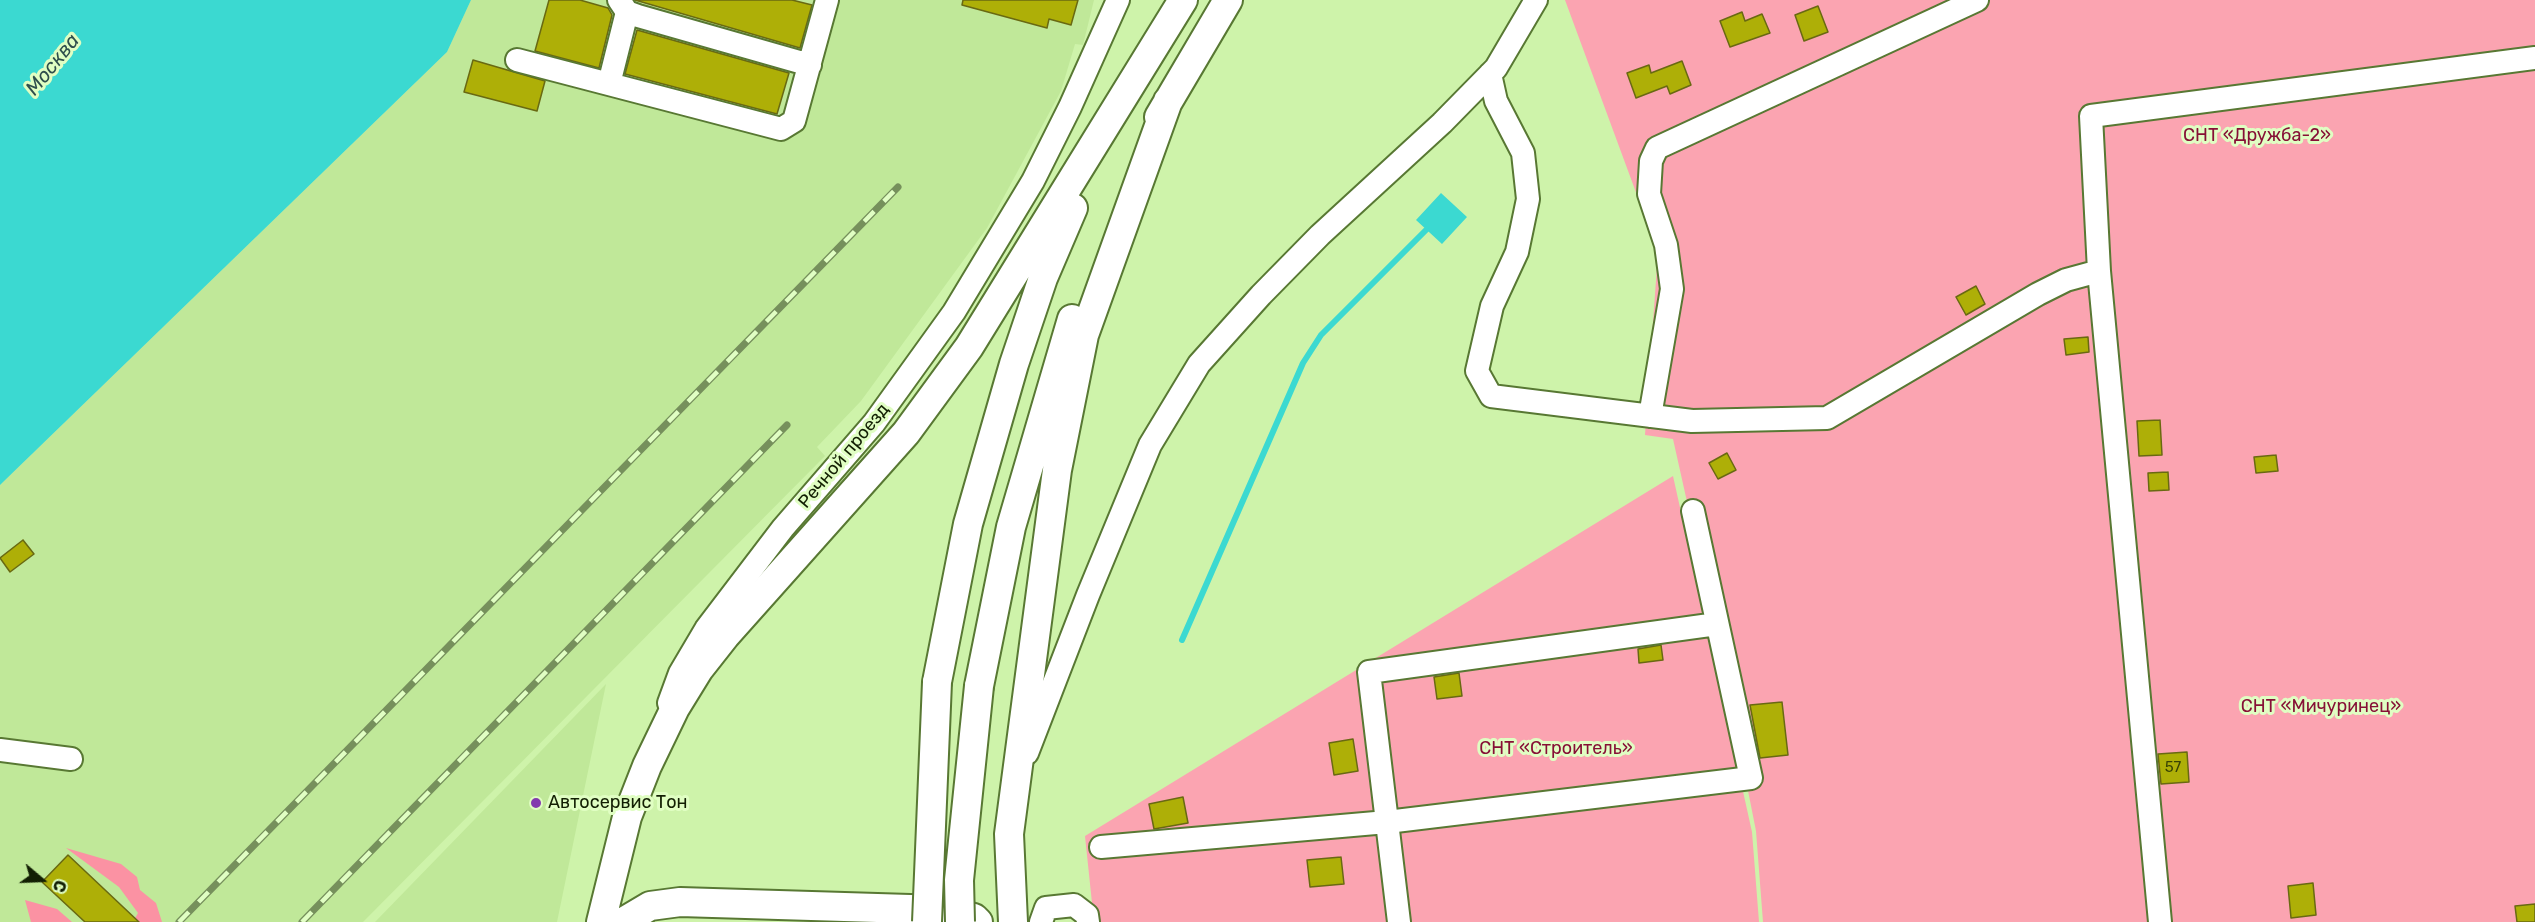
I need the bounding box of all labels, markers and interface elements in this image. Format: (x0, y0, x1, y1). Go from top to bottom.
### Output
water label: Москва (21, 30, 85, 100)
park label: СНТ «Дружба-2» (2183, 125, 2331, 147)
street label: Речной проезд (794, 399, 894, 513)
park label: СНТ «Мичуринец» (2241, 696, 2401, 718)
park label: СНТ «Строитель» (1479, 738, 1633, 760)
house number: 57 (2165, 759, 2181, 777)
place label: Автосервис Тон (548, 792, 688, 814)
marker: Автосервис Тон (529, 796, 543, 810)
north arrow (12, 850, 72, 910)
text: С (49, 878, 70, 894)

